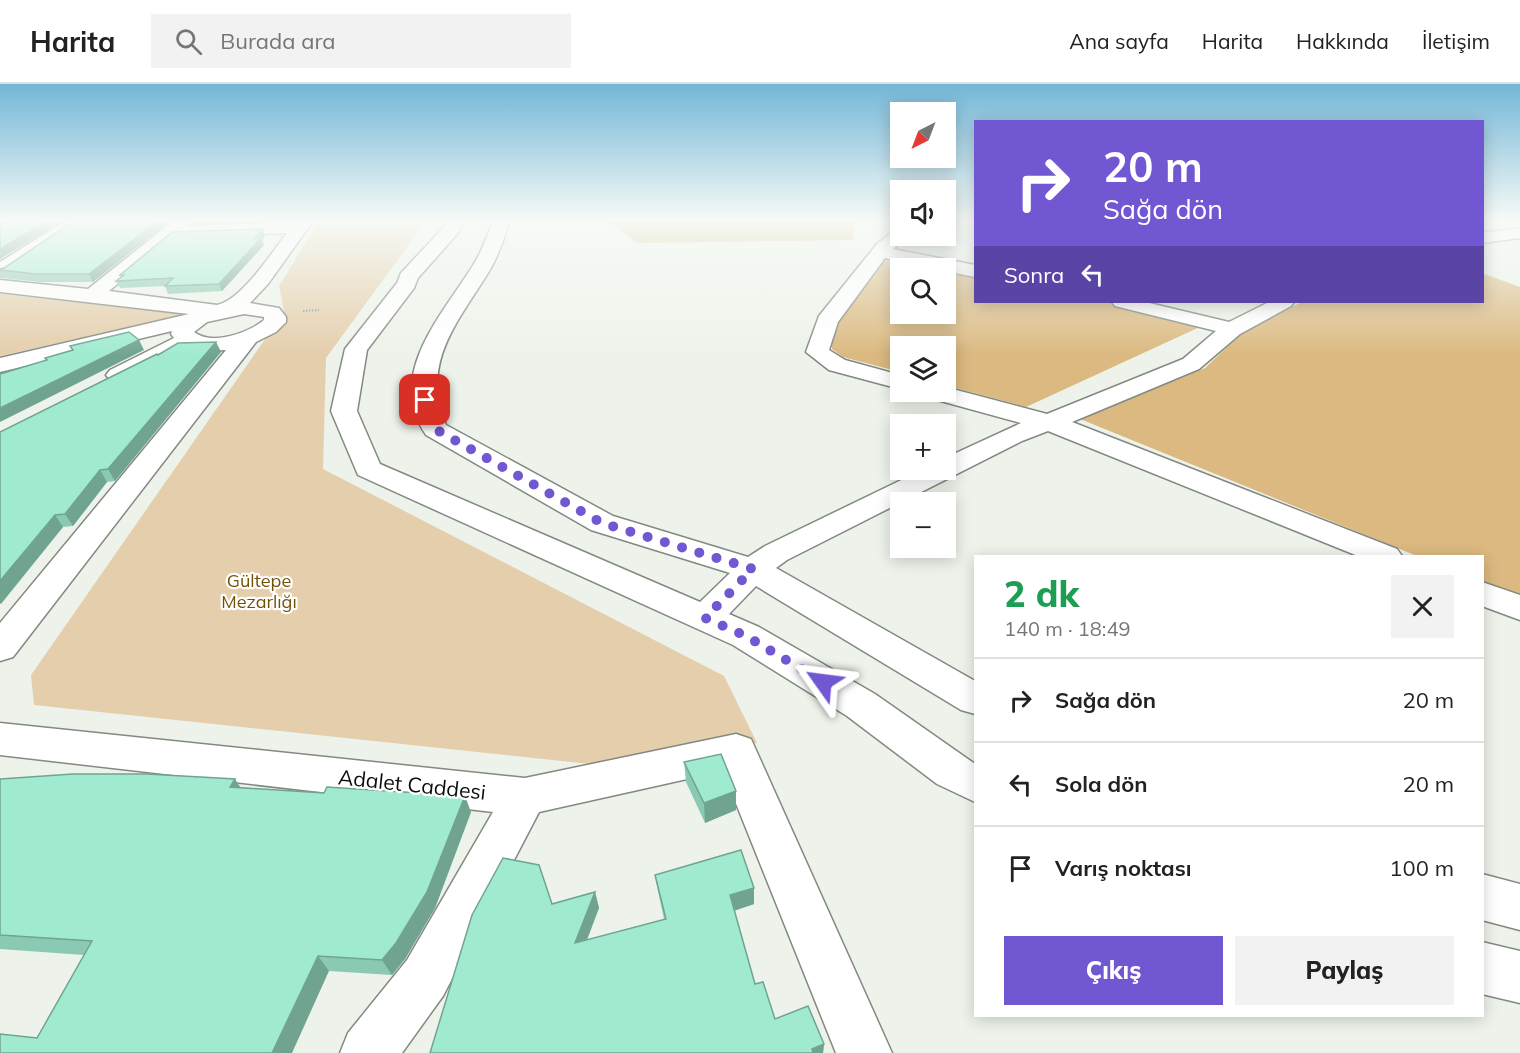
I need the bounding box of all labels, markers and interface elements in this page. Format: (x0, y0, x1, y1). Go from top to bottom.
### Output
search box (151, 14, 571, 68)
text: Harita (30, 24, 115, 59)
icon: search (172, 25, 205, 58)
text: Burada ara (220, 27, 335, 55)
text: Ana sayfa (1069, 28, 1169, 54)
text: Harita (1202, 28, 1263, 54)
text: Hakkında (1296, 28, 1389, 54)
text: İletişim (1422, 28, 1490, 54)
north arrow (890, 102, 956, 168)
map controls (890, 102, 956, 558)
text: 20 m (1103, 140, 1203, 193)
icon: right (1004, 144, 1082, 222)
button: sound (890, 180, 956, 246)
text: Sağa dön (1103, 192, 1223, 226)
button: search (890, 258, 956, 324)
icon: left (1076, 258, 1109, 291)
text: Sonra (1004, 261, 1064, 289)
button: layers (890, 336, 956, 402)
pin (399, 374, 450, 425)
icon: arrive (408, 383, 441, 416)
button: + (890, 414, 956, 480)
button: − (890, 492, 956, 558)
park label: Gültepe Mezarlığı (221, 569, 297, 613)
text: 2 dk (1004, 571, 1079, 616)
button: close (1391, 575, 1454, 638)
text: 140 m · 18:49 (1004, 616, 1130, 641)
position arrow (791, 650, 855, 714)
icon: right (1004, 684, 1037, 717)
text: Sağa dön (1055, 686, 1156, 714)
text: 20 m (1403, 686, 1454, 714)
street label: Adalet Caddesi (337, 763, 487, 805)
icon: left (1004, 768, 1037, 801)
text: Sola dön (1055, 770, 1148, 798)
text: 20 m (1403, 770, 1454, 798)
icon: arrive (1004, 852, 1037, 885)
text: Varış noktası (1055, 854, 1191, 882)
text: 100 m (1389, 854, 1454, 882)
button: Çıkış (1004, 936, 1223, 1005)
button: Paylaş (1235, 936, 1454, 1005)

